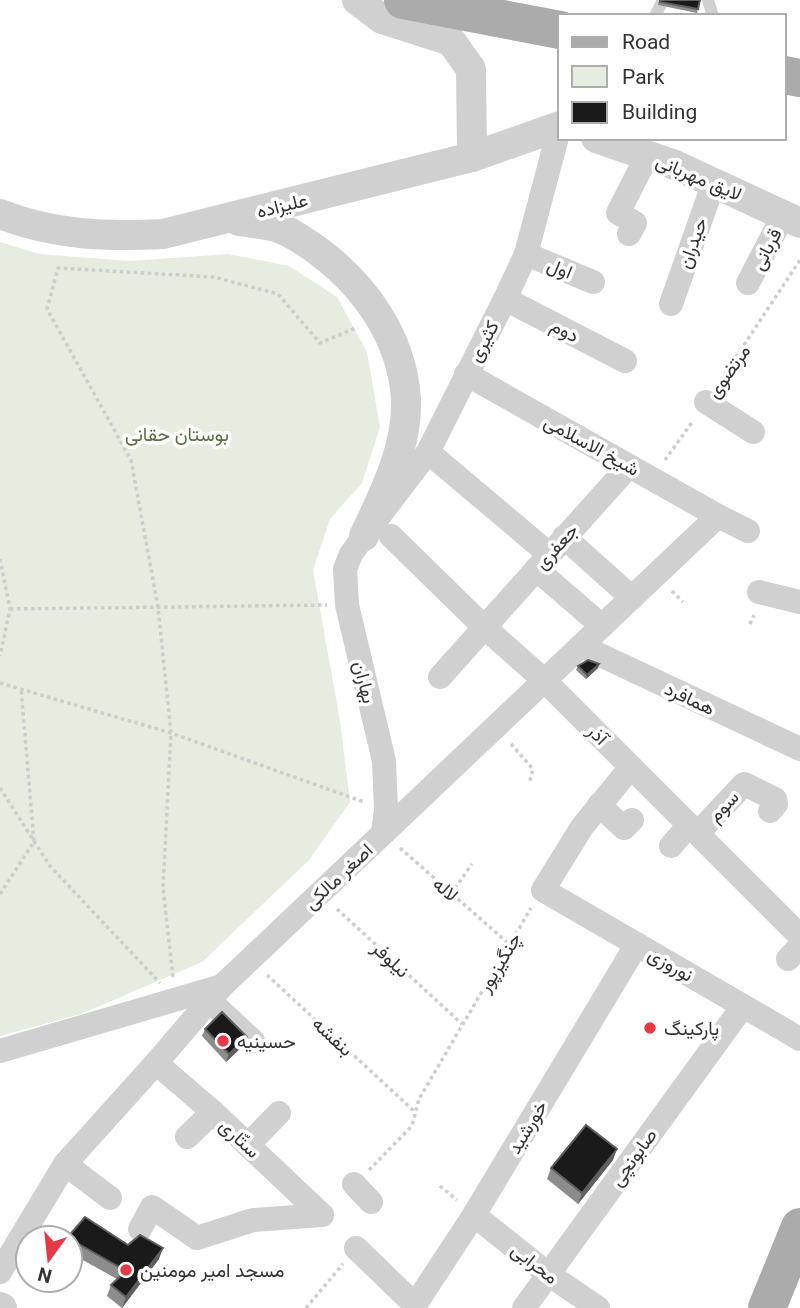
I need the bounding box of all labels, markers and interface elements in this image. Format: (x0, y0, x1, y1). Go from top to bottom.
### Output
legend (558, 14, 786, 140)
text: Road (622, 30, 670, 54)
text: Park (622, 65, 665, 89)
text: Building (622, 100, 697, 124)
street label: لایق مهربانی (652, 149, 745, 206)
street label: علیزاده (254, 188, 310, 223)
street label: حیدران (673, 215, 712, 272)
street label: قربانی (746, 224, 787, 274)
street label: اول (544, 253, 576, 284)
street label: دوم (546, 314, 583, 348)
street label: کثیری (463, 317, 504, 366)
street label: مرتضوی (702, 340, 755, 403)
street label: شیخ الاسلامی (539, 410, 643, 483)
park label: بوستان حقانی (125, 423, 229, 446)
street label: جعفری (530, 519, 583, 574)
street label: بهاران (348, 659, 381, 706)
street label: همافرد (661, 677, 719, 720)
street label: آذر (582, 718, 614, 751)
street label: سوم (703, 786, 744, 828)
street label: اصغر مالکی (299, 839, 378, 914)
street label: لاله (428, 872, 463, 907)
street label: چنگیزپور (472, 928, 528, 998)
street label: نیلوفر (366, 936, 414, 982)
street label: نوروزی (644, 942, 697, 987)
street label: بنفشه (307, 1012, 358, 1061)
place label: پارکینگ (664, 1017, 719, 1042)
marker: پارکینگ (642, 1020, 658, 1036)
place label: حسینیه (237, 1030, 296, 1053)
marker: حسینیه (215, 1033, 231, 1049)
street label: خورشید (503, 1096, 552, 1158)
street label: ستّاری (215, 1114, 265, 1163)
street label: صابونچی (605, 1124, 664, 1192)
north arrow (14, 1224, 84, 1294)
street label: محرابی (507, 1238, 563, 1289)
place label: مسجد امیر مومنین (140, 1259, 284, 1282)
text: N (35, 1262, 54, 1288)
marker: مسجد امیر مومنین (118, 1262, 134, 1278)

